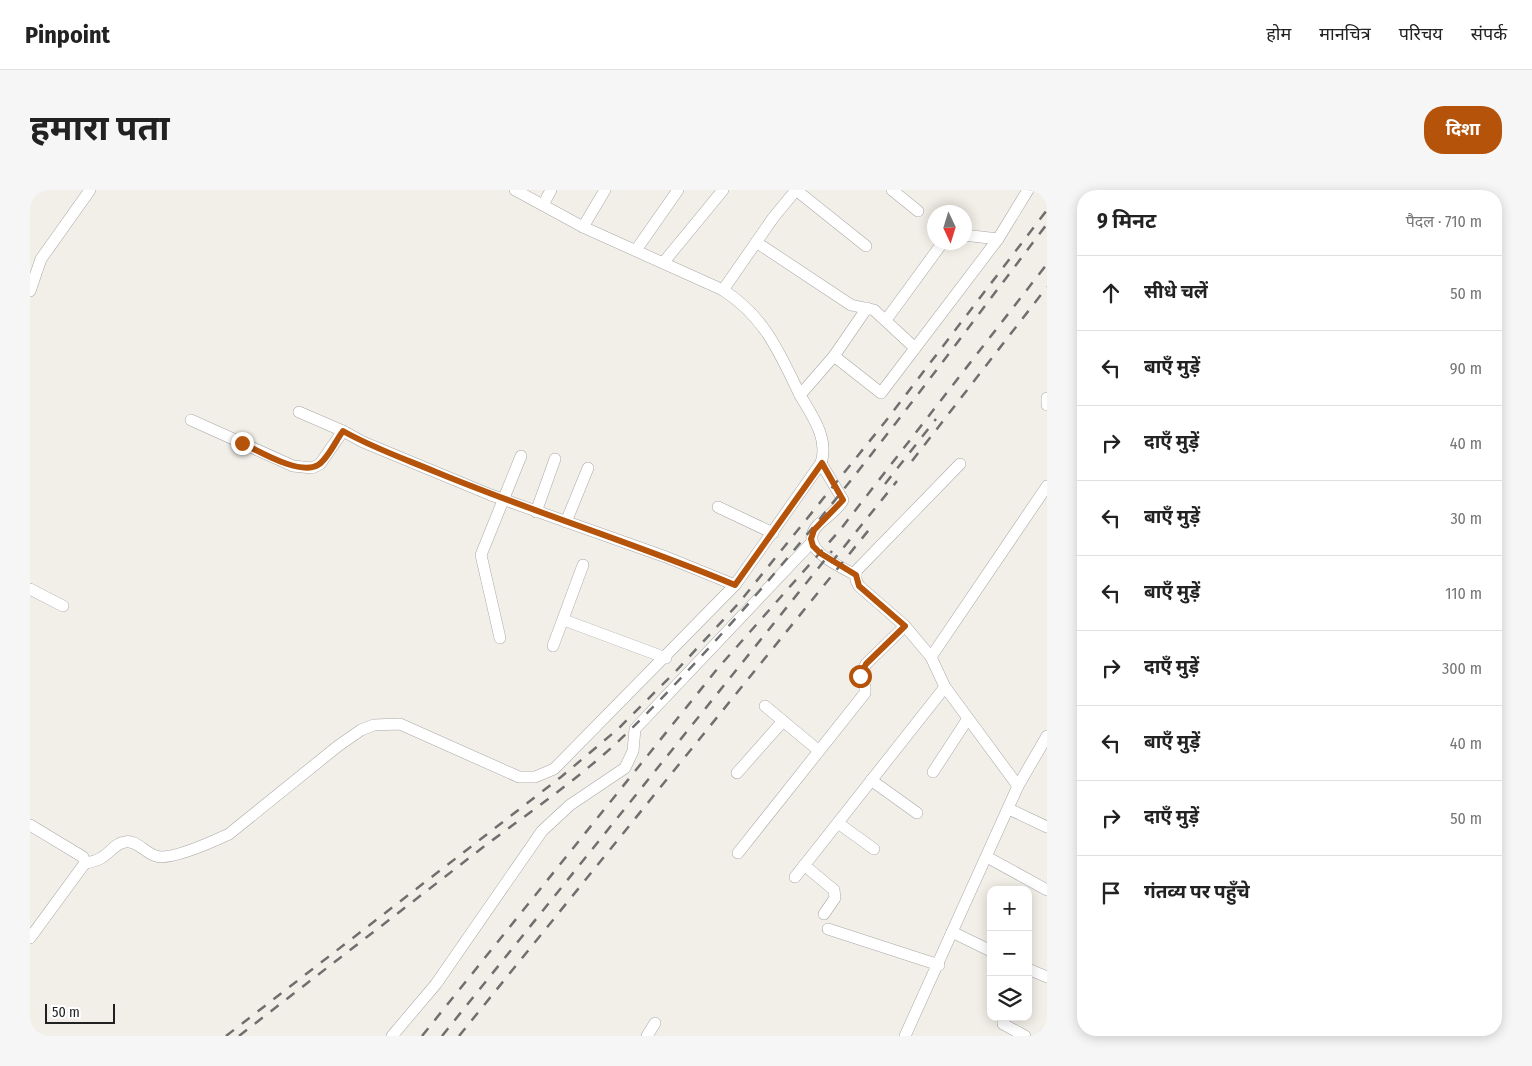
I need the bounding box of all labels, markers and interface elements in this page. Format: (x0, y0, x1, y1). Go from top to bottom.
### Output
text: Pinpoint (25, 21, 110, 49)
text: होम (1266, 23, 1291, 45)
text: मानचित्र (1319, 23, 1371, 45)
text: परिचय (1399, 23, 1443, 45)
text: संपर्क (1471, 23, 1507, 45)
button: दिशा (1424, 106, 1502, 154)
text: हमारा पता (30, 107, 169, 149)
north arrow (927, 205, 972, 250)
text: 9 मिनट (1097, 208, 1156, 234)
text: पैदल · 710 m (1406, 212, 1482, 231)
icon: ahead (1097, 279, 1125, 307)
text: सीधे चलें (1144, 280, 1208, 303)
text: 50 m (1450, 284, 1482, 303)
icon: left (1097, 354, 1125, 382)
text: बाएँ मुड़ें (1144, 355, 1200, 378)
text: 90 m (1450, 359, 1482, 378)
icon: right (1097, 429, 1125, 457)
text: दाएँ मुड़ें (1144, 430, 1199, 453)
route end (231, 432, 254, 455)
text: 40 m (1450, 434, 1482, 453)
icon: left (1097, 504, 1125, 532)
text: बाएँ मुड़ें (1144, 505, 1200, 528)
text: 30 m (1450, 509, 1482, 528)
icon: left (1097, 579, 1125, 607)
text: बाएँ मुड़ें (1144, 580, 1200, 603)
text: 110 m (1445, 584, 1482, 603)
icon: right (1097, 654, 1125, 682)
text: दाएँ मुड़ें (1144, 655, 1199, 678)
text: 300 m (1442, 659, 1482, 678)
route start (849, 665, 872, 688)
icon: left (1097, 729, 1125, 757)
text: बाएँ मुड़ें (1144, 730, 1200, 753)
text: 40 m (1450, 734, 1482, 753)
icon: right (1097, 804, 1125, 832)
text: दाएँ मुड़ें (1144, 805, 1199, 828)
text: 50 m (1450, 809, 1482, 828)
icon: arrive (1097, 879, 1125, 907)
text: गंतव्य पर पहुँचे (1144, 880, 1250, 903)
map controls (987, 886, 1032, 1021)
button: + (987, 886, 1032, 931)
button: − (987, 931, 1032, 976)
button: layers (987, 976, 1032, 1021)
scale bar (45, 1001, 115, 1024)
text: 50 m (52, 1004, 80, 1021)

